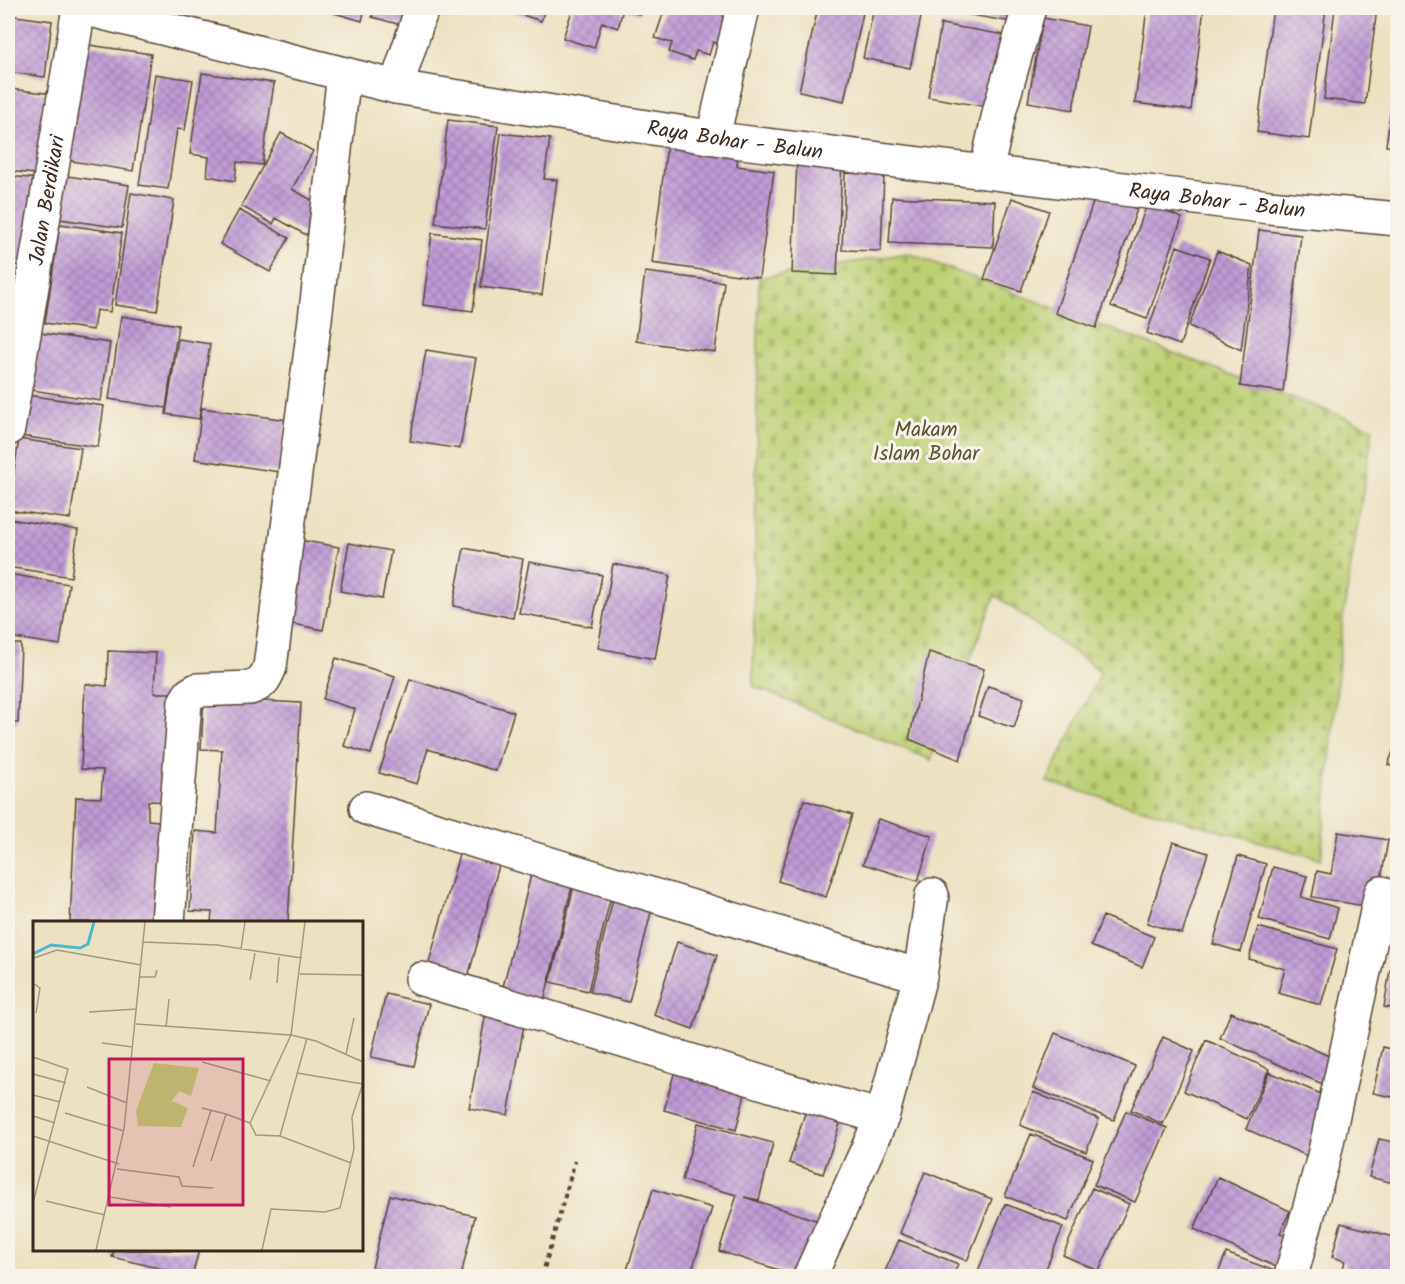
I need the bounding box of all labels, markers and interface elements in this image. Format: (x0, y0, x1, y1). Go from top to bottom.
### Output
street label: Raya Bohar - Balun (644, 112, 825, 170)
street label: Jalan Berdikari (21, 132, 75, 268)
street label: Raya Bohar - Balun (1127, 175, 1307, 228)
park label: Makam Islam Bohar (873, 414, 980, 471)
inset map (33, 921, 363, 1251)

